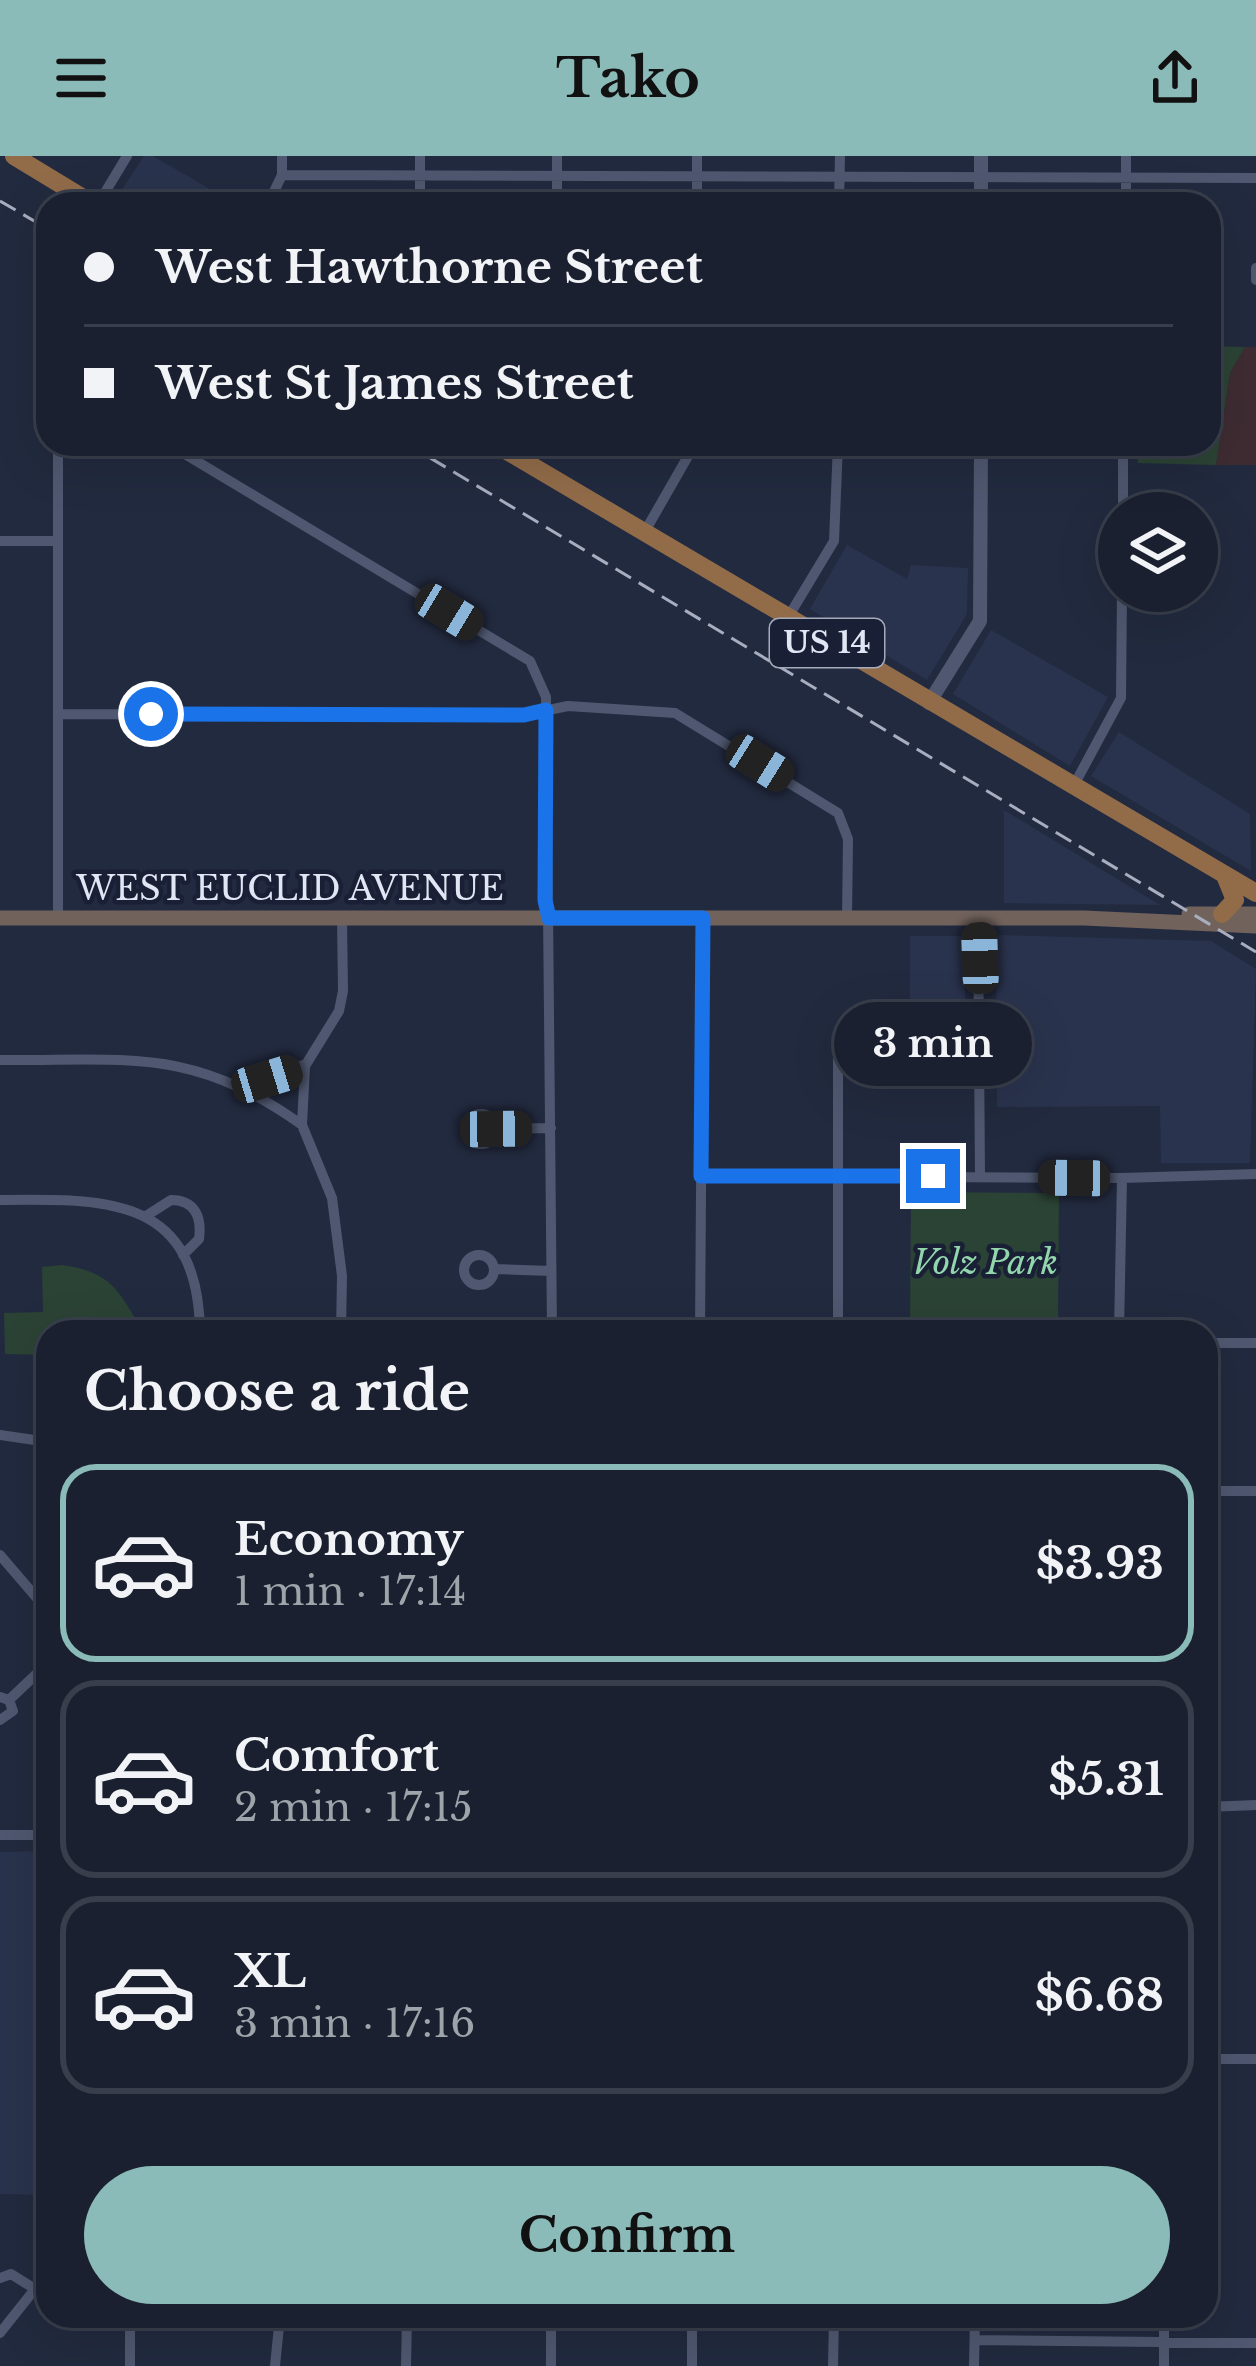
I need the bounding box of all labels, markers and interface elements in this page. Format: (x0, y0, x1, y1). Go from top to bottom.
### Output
icon: menu (48, 45, 114, 111)
text: Tako (556, 45, 700, 112)
icon: share (1142, 45, 1208, 111)
text: West Hawthorne Street (156, 239, 703, 295)
text: West St James Street (156, 355, 634, 411)
map controls (1098, 492, 1218, 612)
button: layers (1098, 492, 1218, 612)
car (409, 578, 489, 646)
road number: US 14 (770, 619, 884, 667)
route start (124, 687, 178, 741)
car (720, 729, 800, 797)
street label: WEST EUCLID AVENUE (75, 868, 504, 909)
car (961, 921, 999, 995)
callout: 3 min (834, 1002, 1032, 1086)
text: 3 min (873, 1019, 993, 1068)
car (227, 1051, 307, 1107)
car (460, 1110, 532, 1148)
route end (906, 1149, 960, 1203)
car (1038, 1159, 1110, 1197)
park label: Volz Park (912, 1242, 1058, 1283)
text: Choose a ride (84, 1358, 470, 1425)
icon: car (90, 1509, 198, 1617)
text: Economy (234, 1511, 464, 1567)
text: $3.93 (1036, 1535, 1164, 1591)
text: 1 min · 17:14 (234, 1567, 466, 1616)
icon: car (90, 1725, 198, 1833)
text: Comfort (234, 1727, 439, 1783)
text: $5.31 (1048, 1751, 1164, 1807)
text: 2 min · 17:15 (234, 1783, 472, 1832)
icon: car (90, 1941, 198, 2049)
text: XL (234, 1943, 306, 1999)
text: $6.68 (1035, 1967, 1164, 2023)
text: 3 min · 17:16 (234, 1999, 475, 2048)
button: Confirm (84, 2166, 1170, 2304)

